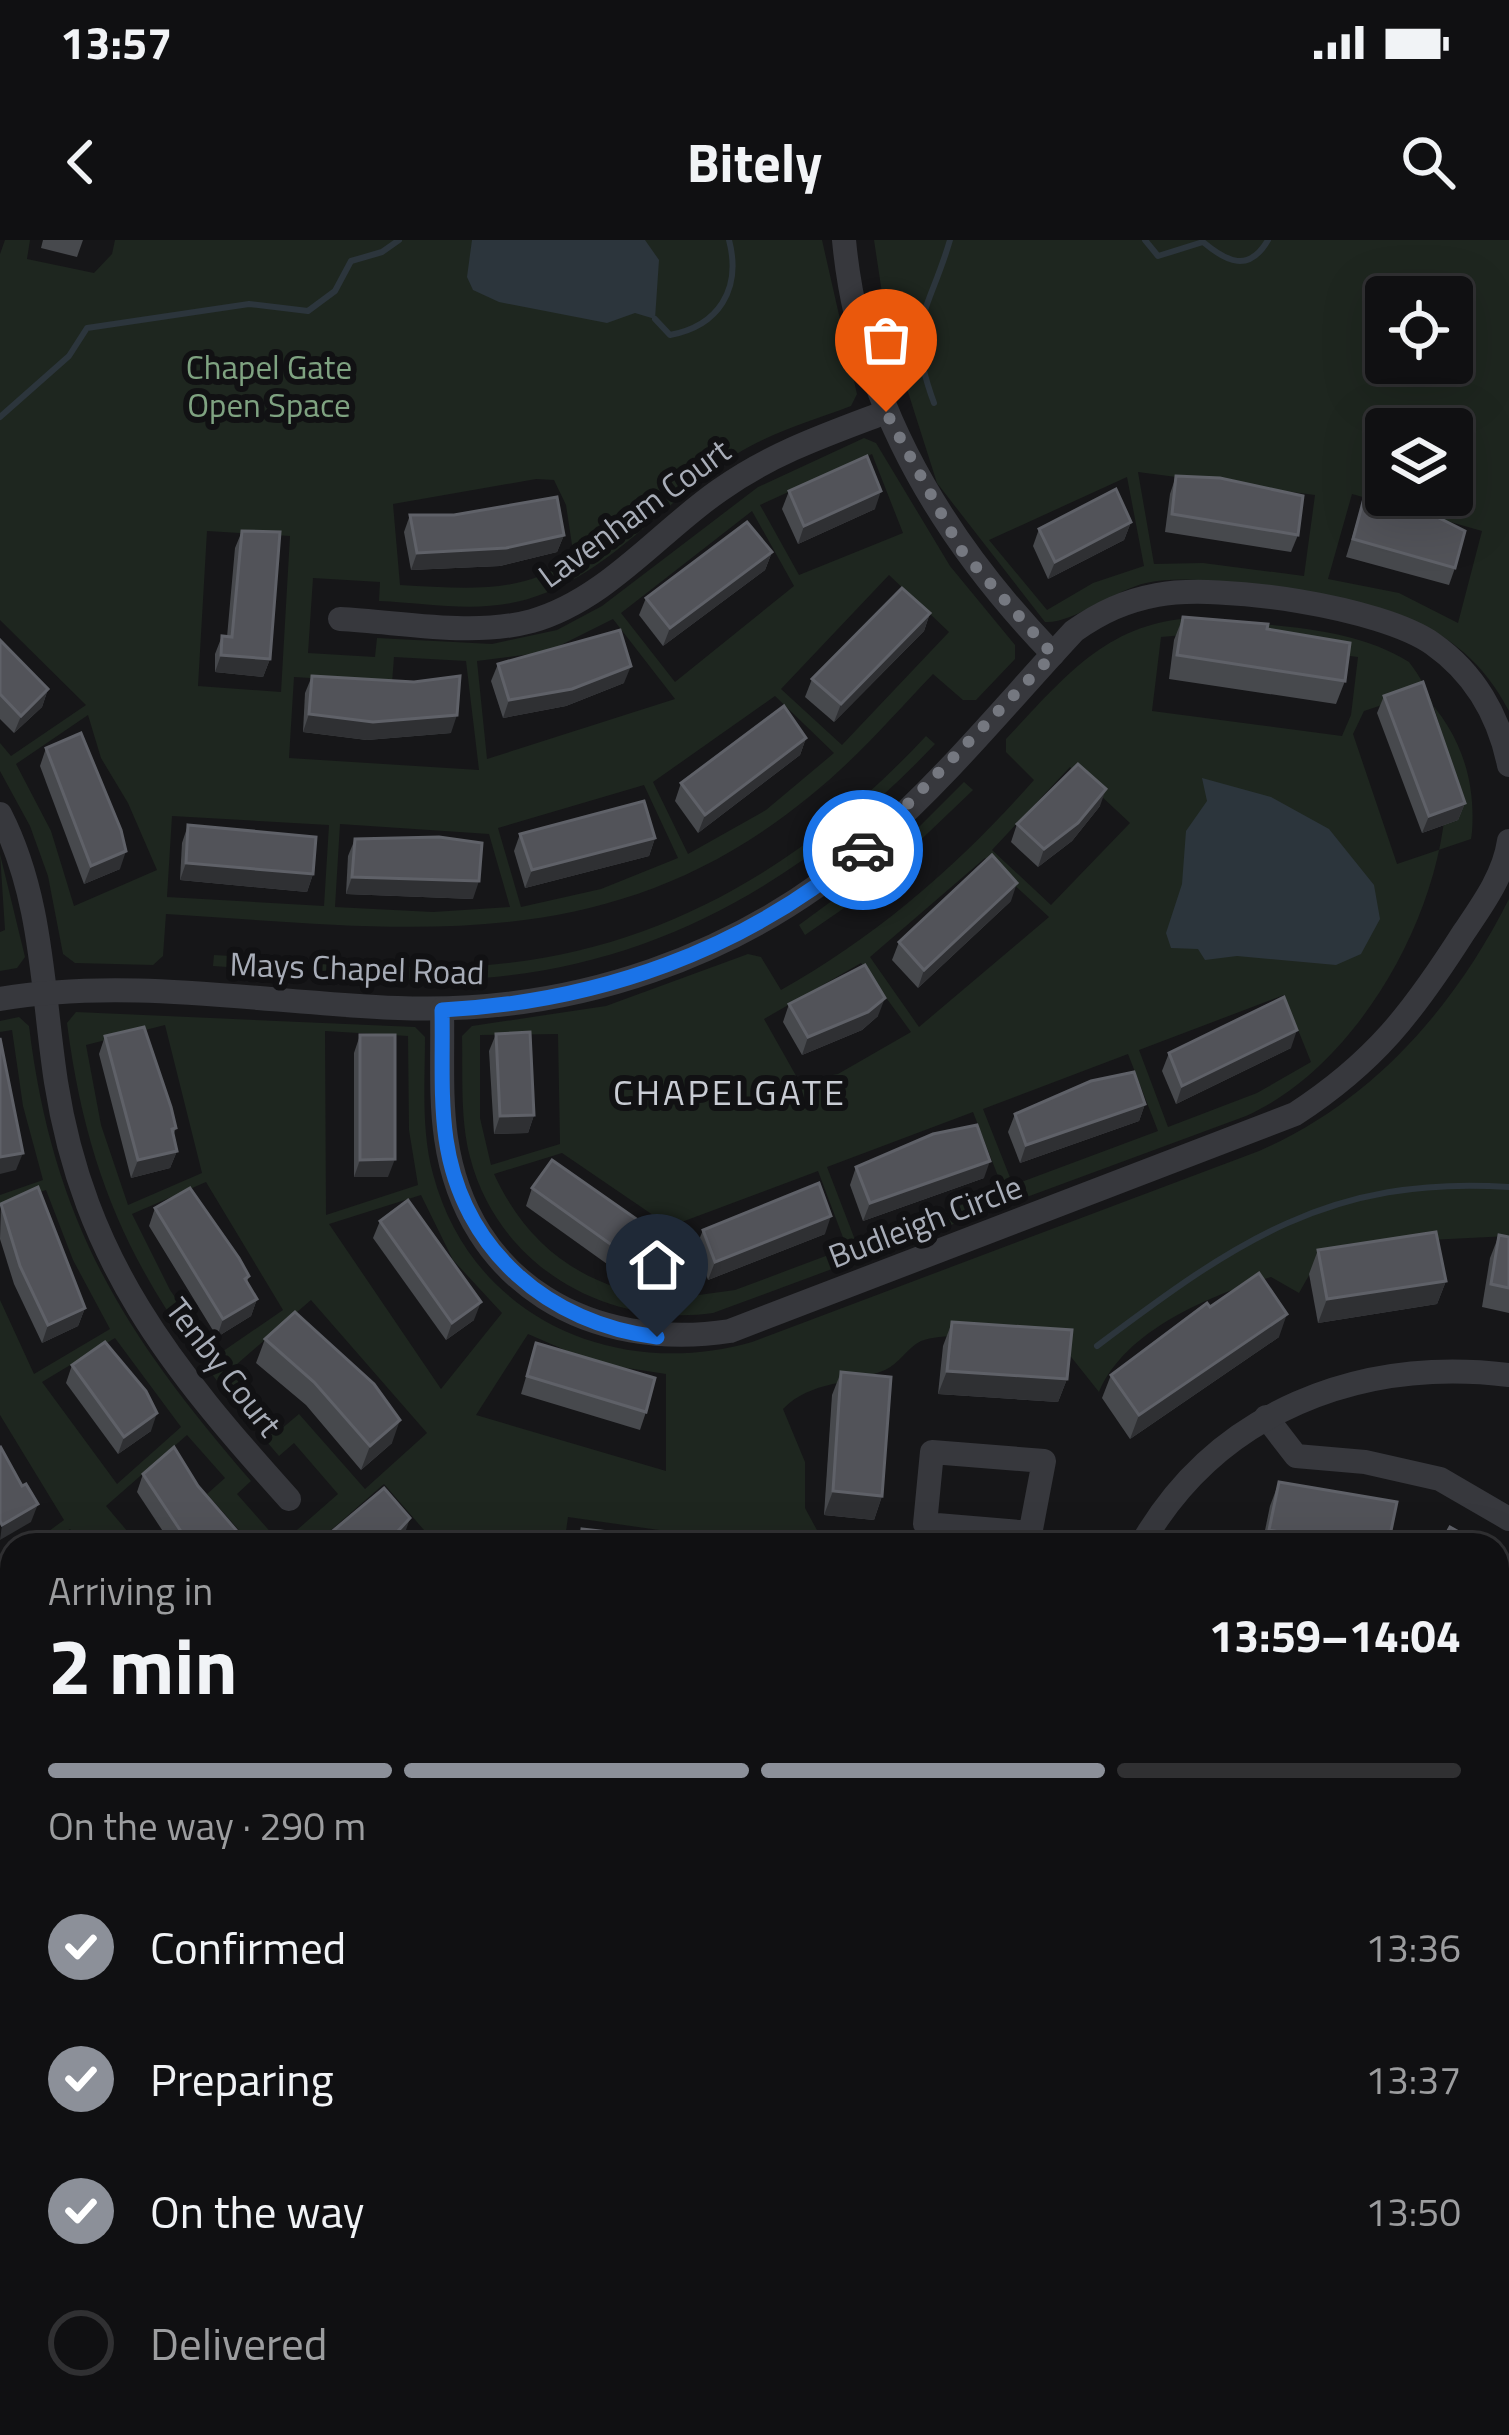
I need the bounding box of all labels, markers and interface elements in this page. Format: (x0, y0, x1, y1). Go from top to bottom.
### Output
text: 13:57 (60, 8, 172, 76)
text: Bitely (687, 121, 822, 203)
icon: back (48, 129, 114, 195)
icon: search (1395, 129, 1461, 195)
map controls (1365, 276, 1473, 516)
button: locate (1365, 276, 1473, 384)
pin (835, 289, 937, 412)
icon: bag (853, 307, 919, 373)
park label: Chapel Gate Open Space (186, 342, 352, 430)
button: layers (1365, 408, 1473, 516)
street label: Lavenham Court (528, 426, 741, 600)
courier (803, 790, 923, 910)
icon: car (830, 817, 896, 883)
street label: Mays Chapel Road (229, 939, 485, 997)
district label: CHAPELGATE (613, 1064, 847, 1119)
street label: Budleigh Circle (821, 1161, 1029, 1281)
pin (606, 1214, 708, 1337)
icon: home (624, 1232, 690, 1298)
street label: Tenby Court (154, 1287, 295, 1448)
text: Arriving in (48, 1561, 213, 1620)
text: 13:59–14:04 (1209, 1601, 1461, 1669)
text: 2 min (48, 1606, 238, 1724)
text: On the way · 290 m (48, 1796, 366, 1855)
text: Confirmed (150, 1913, 346, 1981)
icon: check (48, 1914, 114, 1980)
text: 13:36 (1365, 1918, 1461, 1977)
text: Preparing (150, 2045, 334, 2113)
icon: check (48, 2046, 114, 2112)
text: 13:37 (1365, 2050, 1461, 2109)
text: On the way (150, 2177, 364, 2245)
icon: check (48, 2178, 114, 2244)
text: 13:50 (1365, 2182, 1461, 2241)
text: Delivered (150, 2309, 328, 2377)

